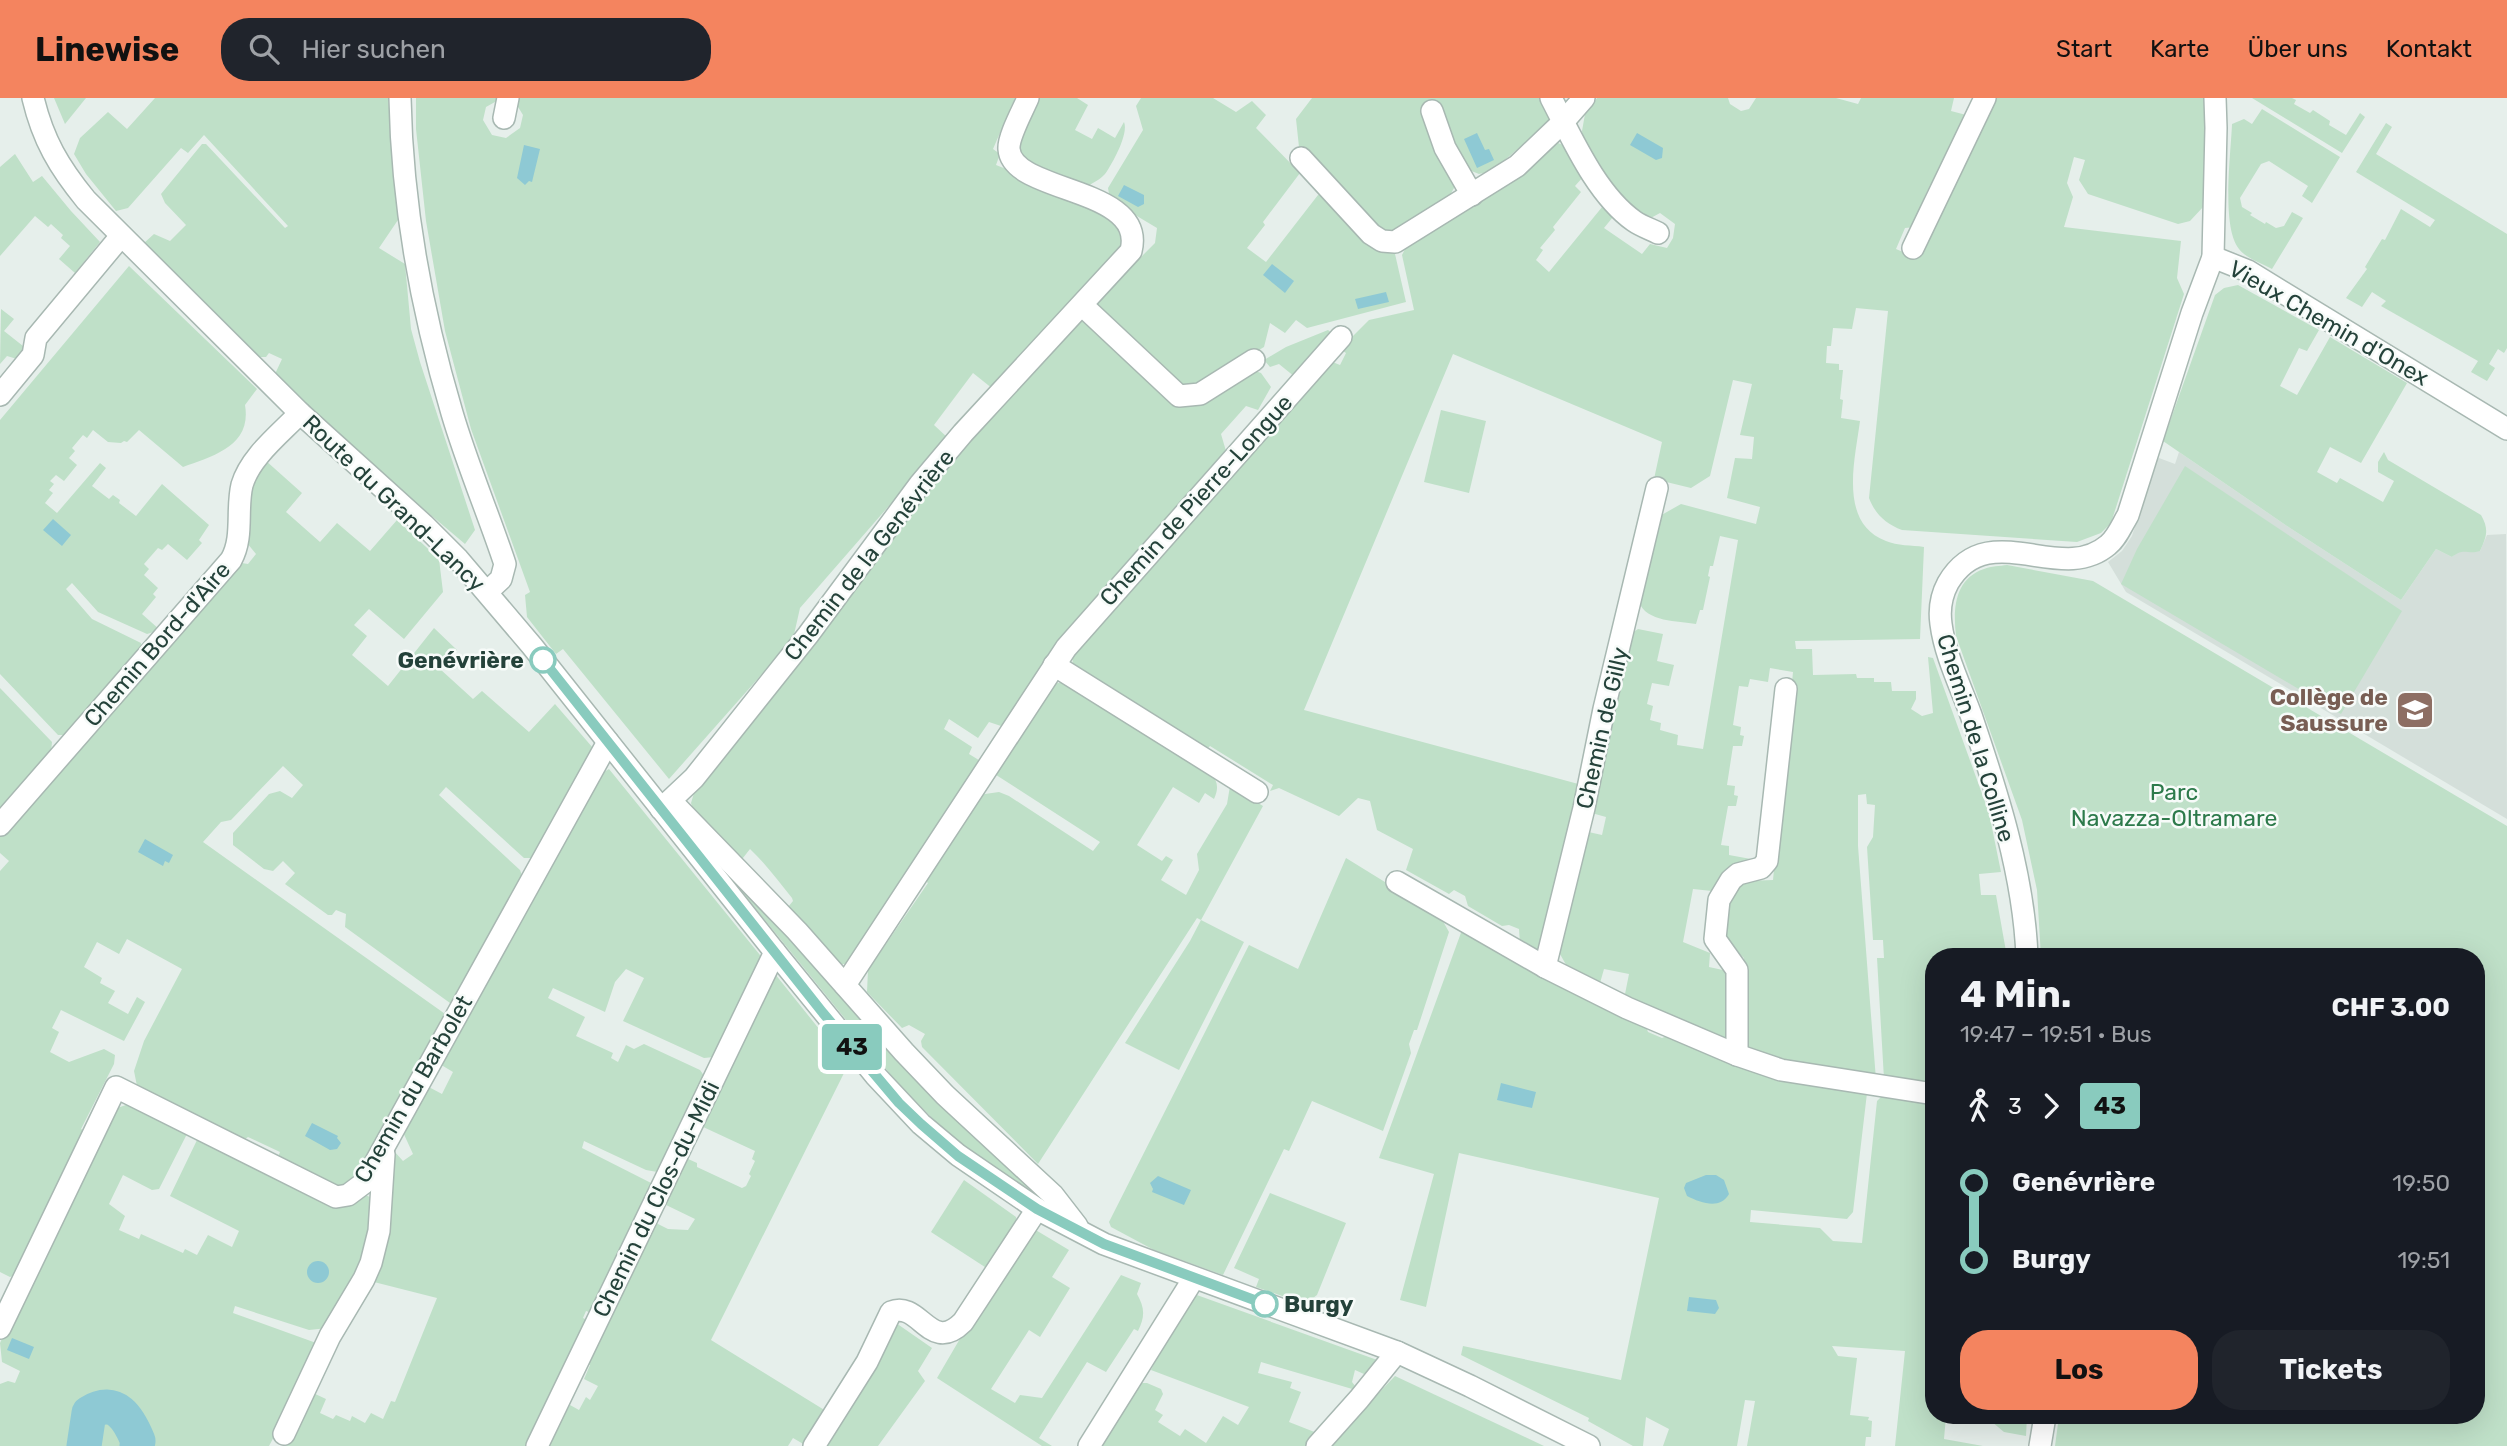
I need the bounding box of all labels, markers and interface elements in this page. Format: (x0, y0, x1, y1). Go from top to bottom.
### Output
search box (221, 18, 711, 81)
text: Linewise (35, 30, 179, 69)
icon: search (245, 30, 283, 68)
text: Hier suchen (301, 34, 446, 65)
text: Start (2056, 35, 2112, 63)
text: Karte (2150, 35, 2210, 63)
text: Über uns (2248, 35, 2348, 63)
text: Kontakt (2386, 35, 2472, 63)
street label: Vieux Chemin d'Onex (2224, 254, 2434, 392)
street label: Chemin de Pierre-Longue (1094, 389, 1298, 611)
street label: Route du Grand-Lancy (297, 409, 491, 598)
street label: Chemin de la Genévrière (778, 444, 960, 666)
street label: Chemin Bord-d'Aire (78, 556, 236, 732)
street label: Chemin de la Colline (1931, 631, 2021, 845)
street label: Chemin de Gilly (1570, 644, 1634, 812)
place label: Genévrière (397, 646, 524, 674)
marker: Genévrière (530, 647, 556, 673)
place label: Collège de Saussure (2270, 683, 2388, 737)
school or university icon: Collège de Saussure (2394, 689, 2436, 731)
park label: Parc Navazza-Oltramare (2071, 778, 2277, 832)
text: 4 Min. (1960, 971, 2072, 1017)
street label: Chemin du Barbolet (348, 990, 478, 1188)
text: CHF 3.00 (2331, 992, 2450, 1023)
text: 19:47 – 19:51 · Bus (1960, 1020, 2152, 1048)
line badge: 43 (820, 1024, 884, 1070)
text: 43 (836, 1033, 868, 1061)
street label: Chemin du Clos-du-Midi (587, 1076, 725, 1322)
icon: walk (1960, 1087, 1998, 1125)
icon: forward (2032, 1087, 2070, 1125)
text: 3 (2008, 1092, 2022, 1120)
text: 43 (2094, 1092, 2126, 1120)
text: Genévrière (2012, 1167, 2155, 1198)
text: 19:50 (2392, 1169, 2450, 1197)
text: Burgy (2012, 1244, 2091, 1275)
text: 19:51 (2397, 1246, 2450, 1274)
place label: Burgy (1284, 1290, 1354, 1318)
marker: Burgy (1252, 1291, 1278, 1317)
button: Los (1960, 1330, 2198, 1410)
button: Tickets (2212, 1330, 2450, 1410)

